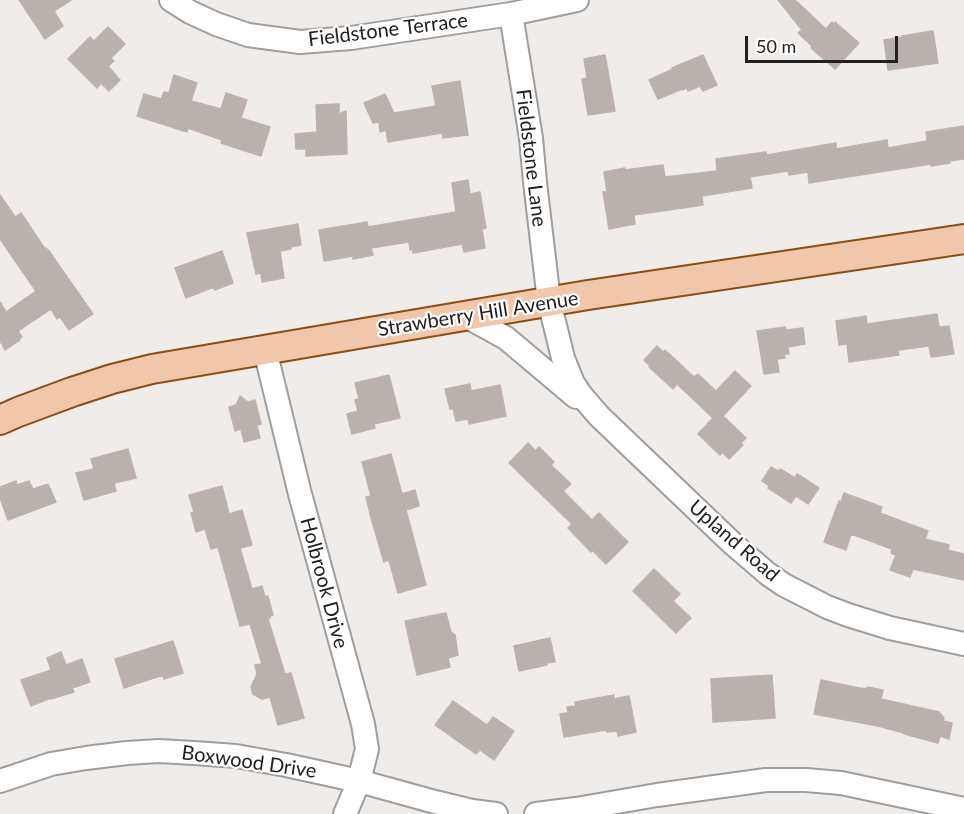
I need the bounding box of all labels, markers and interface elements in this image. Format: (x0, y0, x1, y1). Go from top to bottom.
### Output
street label: Fieldstone Terrace (307, 8, 469, 52)
scale bar (748, 24, 901, 62)
text: 50 m (756, 35, 796, 57)
street label: Fieldstone Lane (511, 88, 551, 228)
street label: Strawberry Hill Avenue (376, 286, 580, 342)
street label: Upland Road (684, 495, 784, 587)
street label: Holbrook Drive (295, 515, 353, 651)
street label: Boxwood Drive (180, 741, 318, 783)

